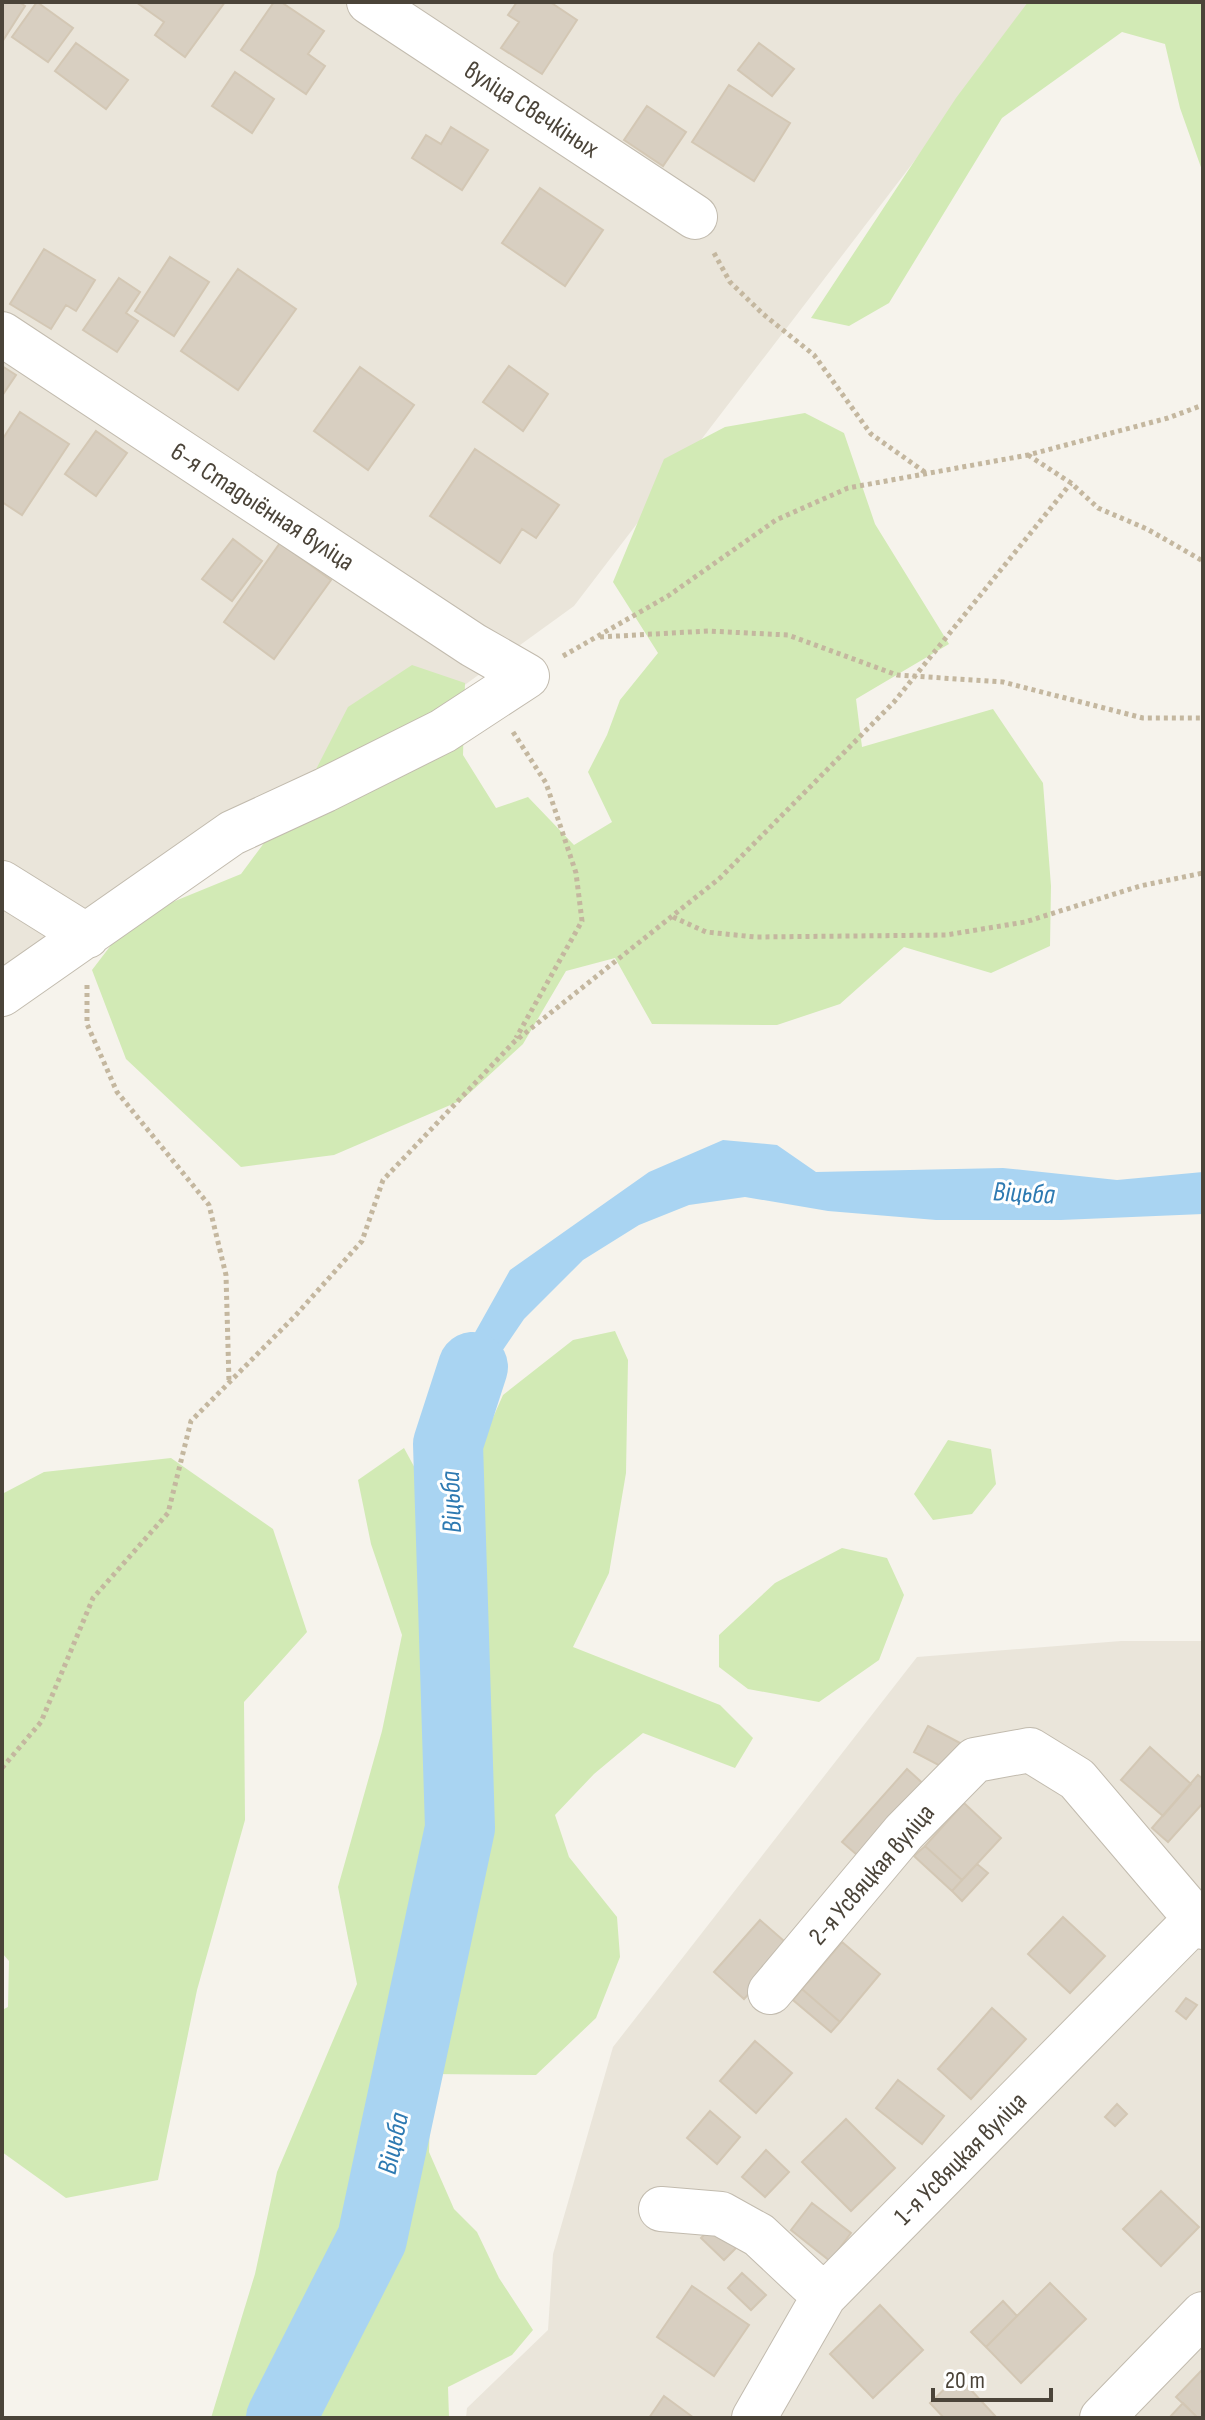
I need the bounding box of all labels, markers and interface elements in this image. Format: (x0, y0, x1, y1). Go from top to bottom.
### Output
street label: вуліца Свечкіных (458, 55, 605, 165)
street label: 6-я Стадыённая вуліца (165, 436, 360, 578)
water label: Віцьба (992, 1175, 1056, 1212)
water label: Віцьба (434, 1470, 469, 1534)
street label: 2-я Усвяцкая вуліца (803, 1798, 942, 1952)
street label: 1-я Усвяцкая вуліца (888, 2086, 1034, 2232)
water label: Віцьба (371, 2109, 416, 2177)
scale bar (933, 2352, 1051, 2402)
text: 20 m (945, 2366, 985, 2395)

